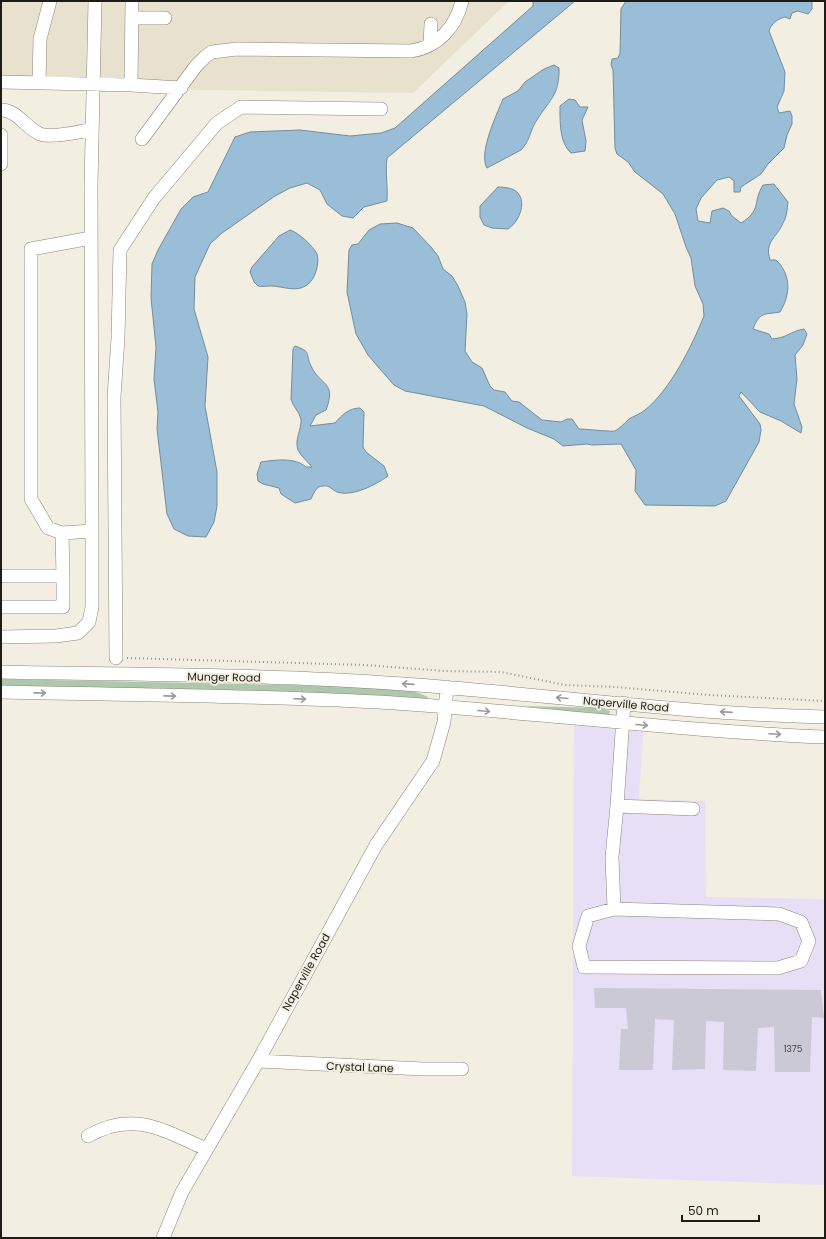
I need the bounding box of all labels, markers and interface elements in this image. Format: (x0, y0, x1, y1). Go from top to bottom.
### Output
street label: Munger Road (187, 668, 261, 686)
one-way arrow (402, 680, 415, 688)
one-way arrow (33, 689, 46, 697)
one-way arrow (163, 692, 176, 700)
street label: Naperville Road (582, 692, 670, 716)
one-way arrow (556, 694, 569, 701)
one-way arrow (293, 695, 306, 703)
one-way arrow (477, 707, 490, 714)
one-way arrow (720, 708, 733, 715)
one-way arrow (635, 722, 648, 729)
one-way arrow (768, 731, 781, 738)
street label: Naperville Road (278, 930, 334, 1014)
house number: 1375 (784, 1043, 803, 1055)
street label: Crystal Lane (326, 1058, 394, 1076)
scale bar (682, 1197, 759, 1223)
text: 50 m (688, 1202, 719, 1219)

